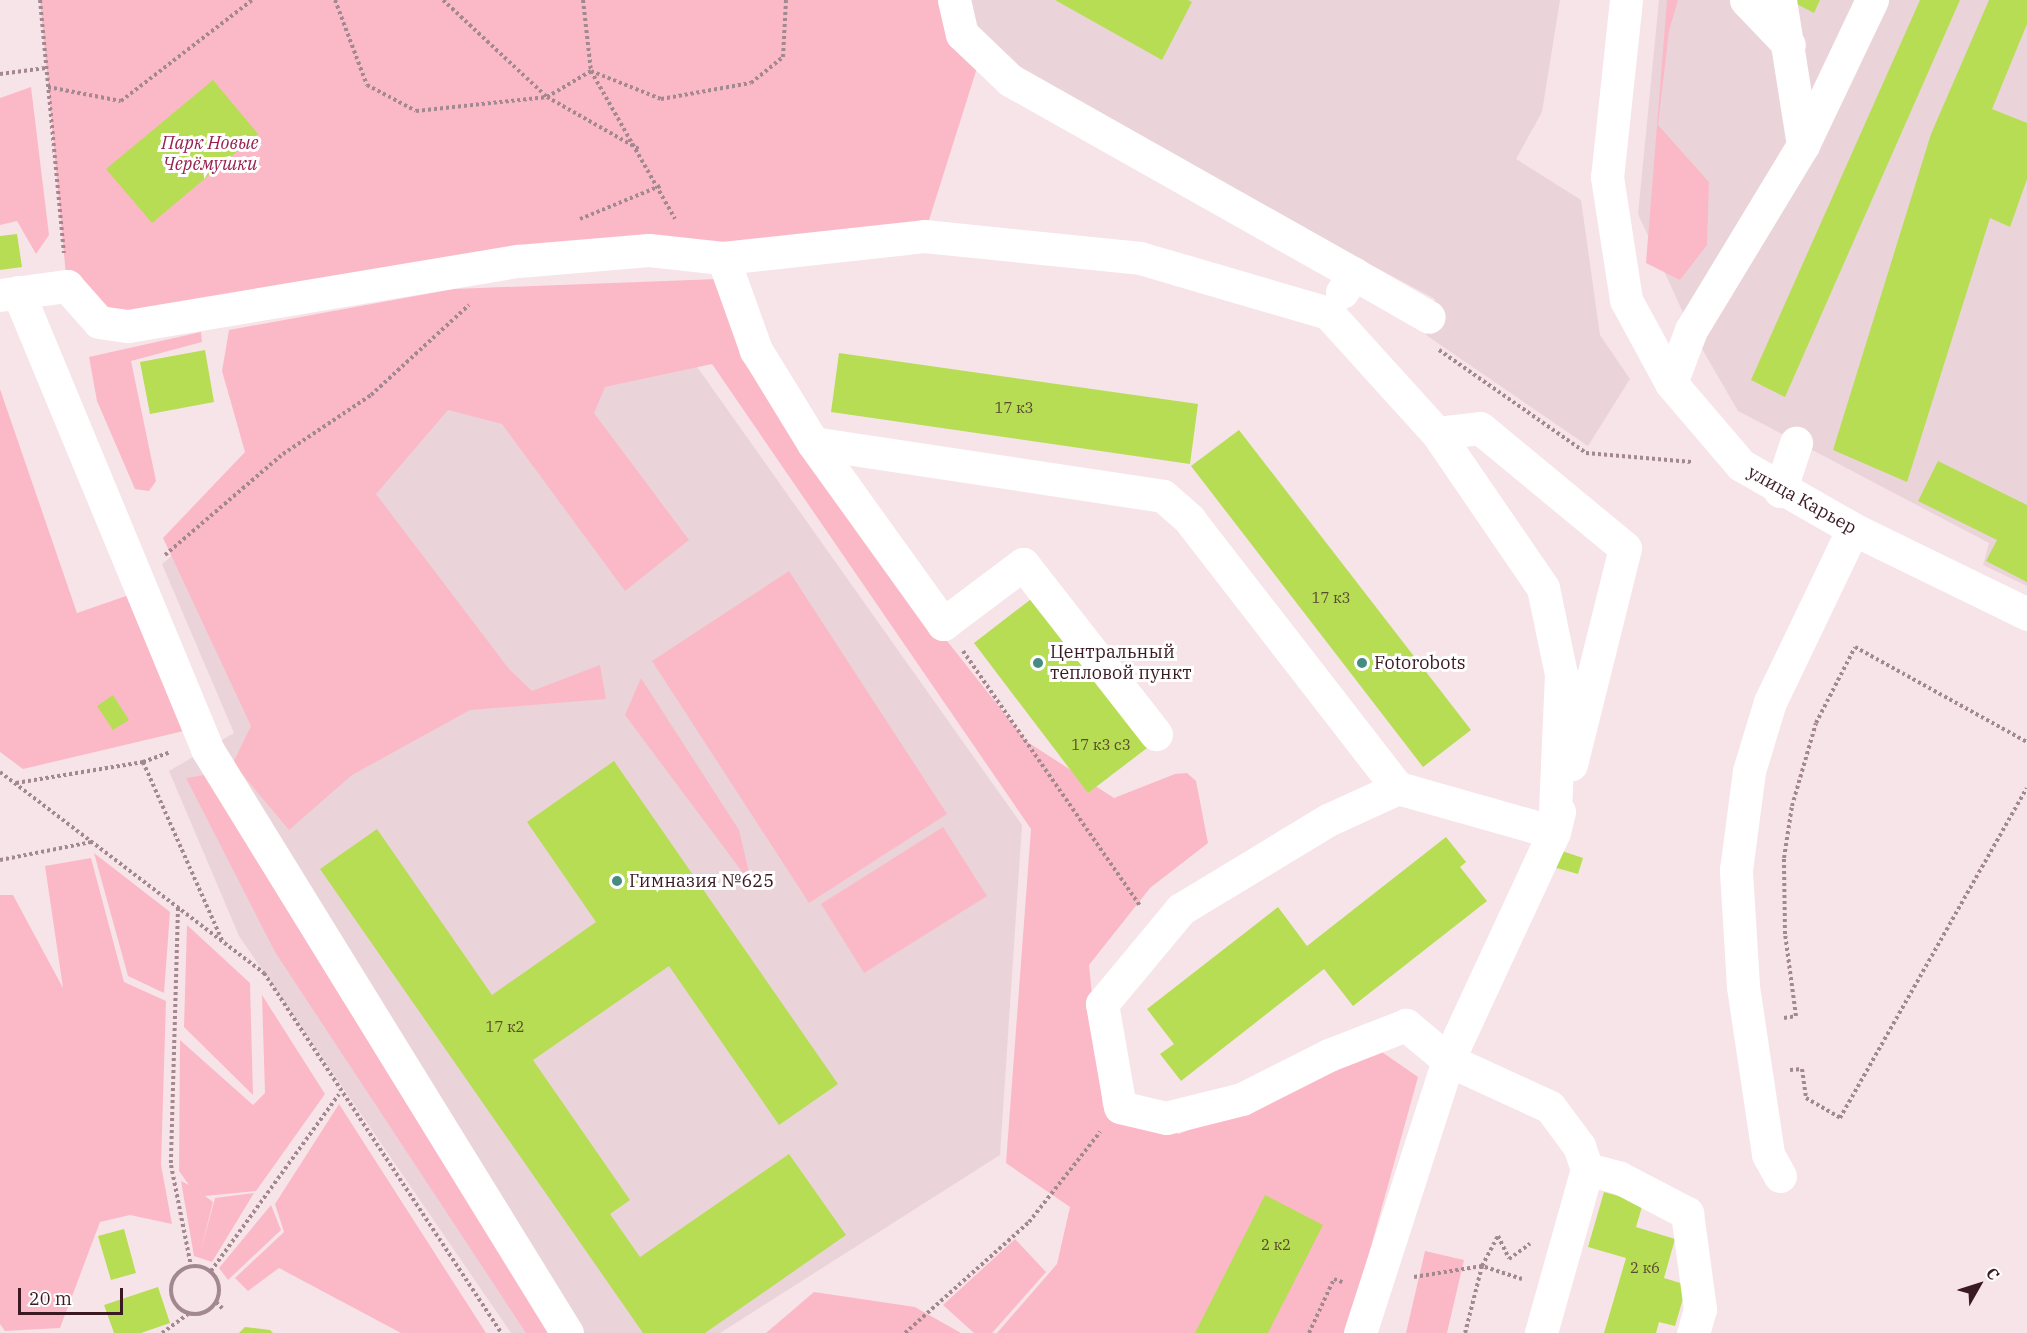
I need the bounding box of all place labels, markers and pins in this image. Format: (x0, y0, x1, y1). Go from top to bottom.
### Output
place label: Центральный тепловой пункт (1050, 642, 1192, 684)
place label: Fotorobots (1374, 652, 1466, 674)
marker: Центральный тепловой пункт (1031, 656, 1045, 670)
marker: Fotorobots (1355, 656, 1369, 670)
place label: Гимназия №625 (629, 870, 774, 892)
marker: Гимназия №625 (610, 874, 624, 888)

